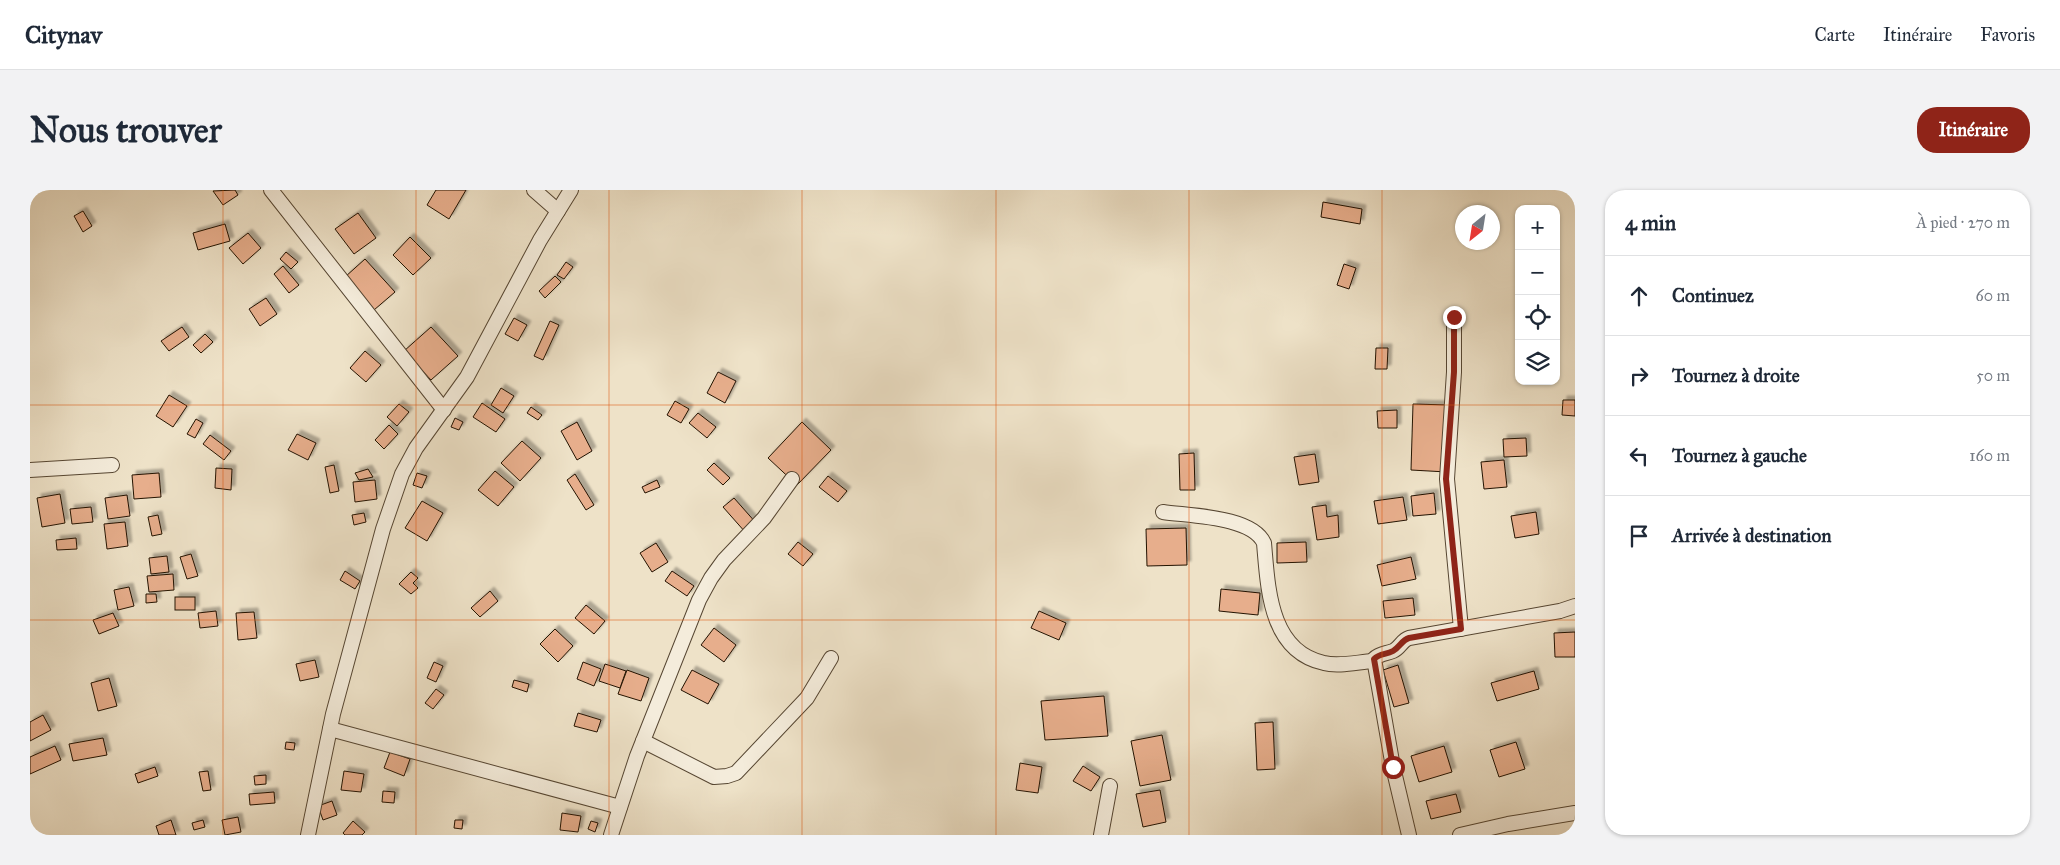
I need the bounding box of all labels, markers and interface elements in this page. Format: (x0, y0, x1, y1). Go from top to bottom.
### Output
text: Citynav (25, 20, 102, 50)
text: Carte (1815, 24, 1855, 46)
text: Itinéraire (1883, 24, 1952, 46)
text: Favoris (1980, 24, 2035, 46)
button: Itinéraire (1917, 107, 2030, 153)
text: Nous trouver (30, 109, 222, 152)
north arrow (1455, 205, 1500, 250)
map controls (1515, 205, 1560, 385)
button: + (1515, 205, 1560, 250)
text: 4 min (1625, 210, 1676, 236)
text: À pied · 270 m (1916, 213, 2010, 232)
button: − (1515, 250, 1560, 295)
icon: ahead (1625, 282, 1653, 310)
text: Continuez (1672, 284, 1754, 307)
text: 60 m (1976, 286, 2010, 305)
button: locate (1515, 295, 1560, 340)
route end (1443, 306, 1466, 329)
button: layers (1515, 340, 1560, 385)
icon: right (1625, 362, 1653, 390)
text: Tournez à droite (1672, 364, 1800, 387)
text: 50 m (1976, 366, 2010, 385)
icon: left (1625, 442, 1653, 470)
text: Tournez à gauche (1672, 444, 1807, 467)
text: 160 m (1969, 446, 2010, 465)
icon: arrive (1625, 522, 1653, 550)
text: Arrivée à destination (1672, 524, 1831, 547)
route start (1382, 756, 1405, 779)

